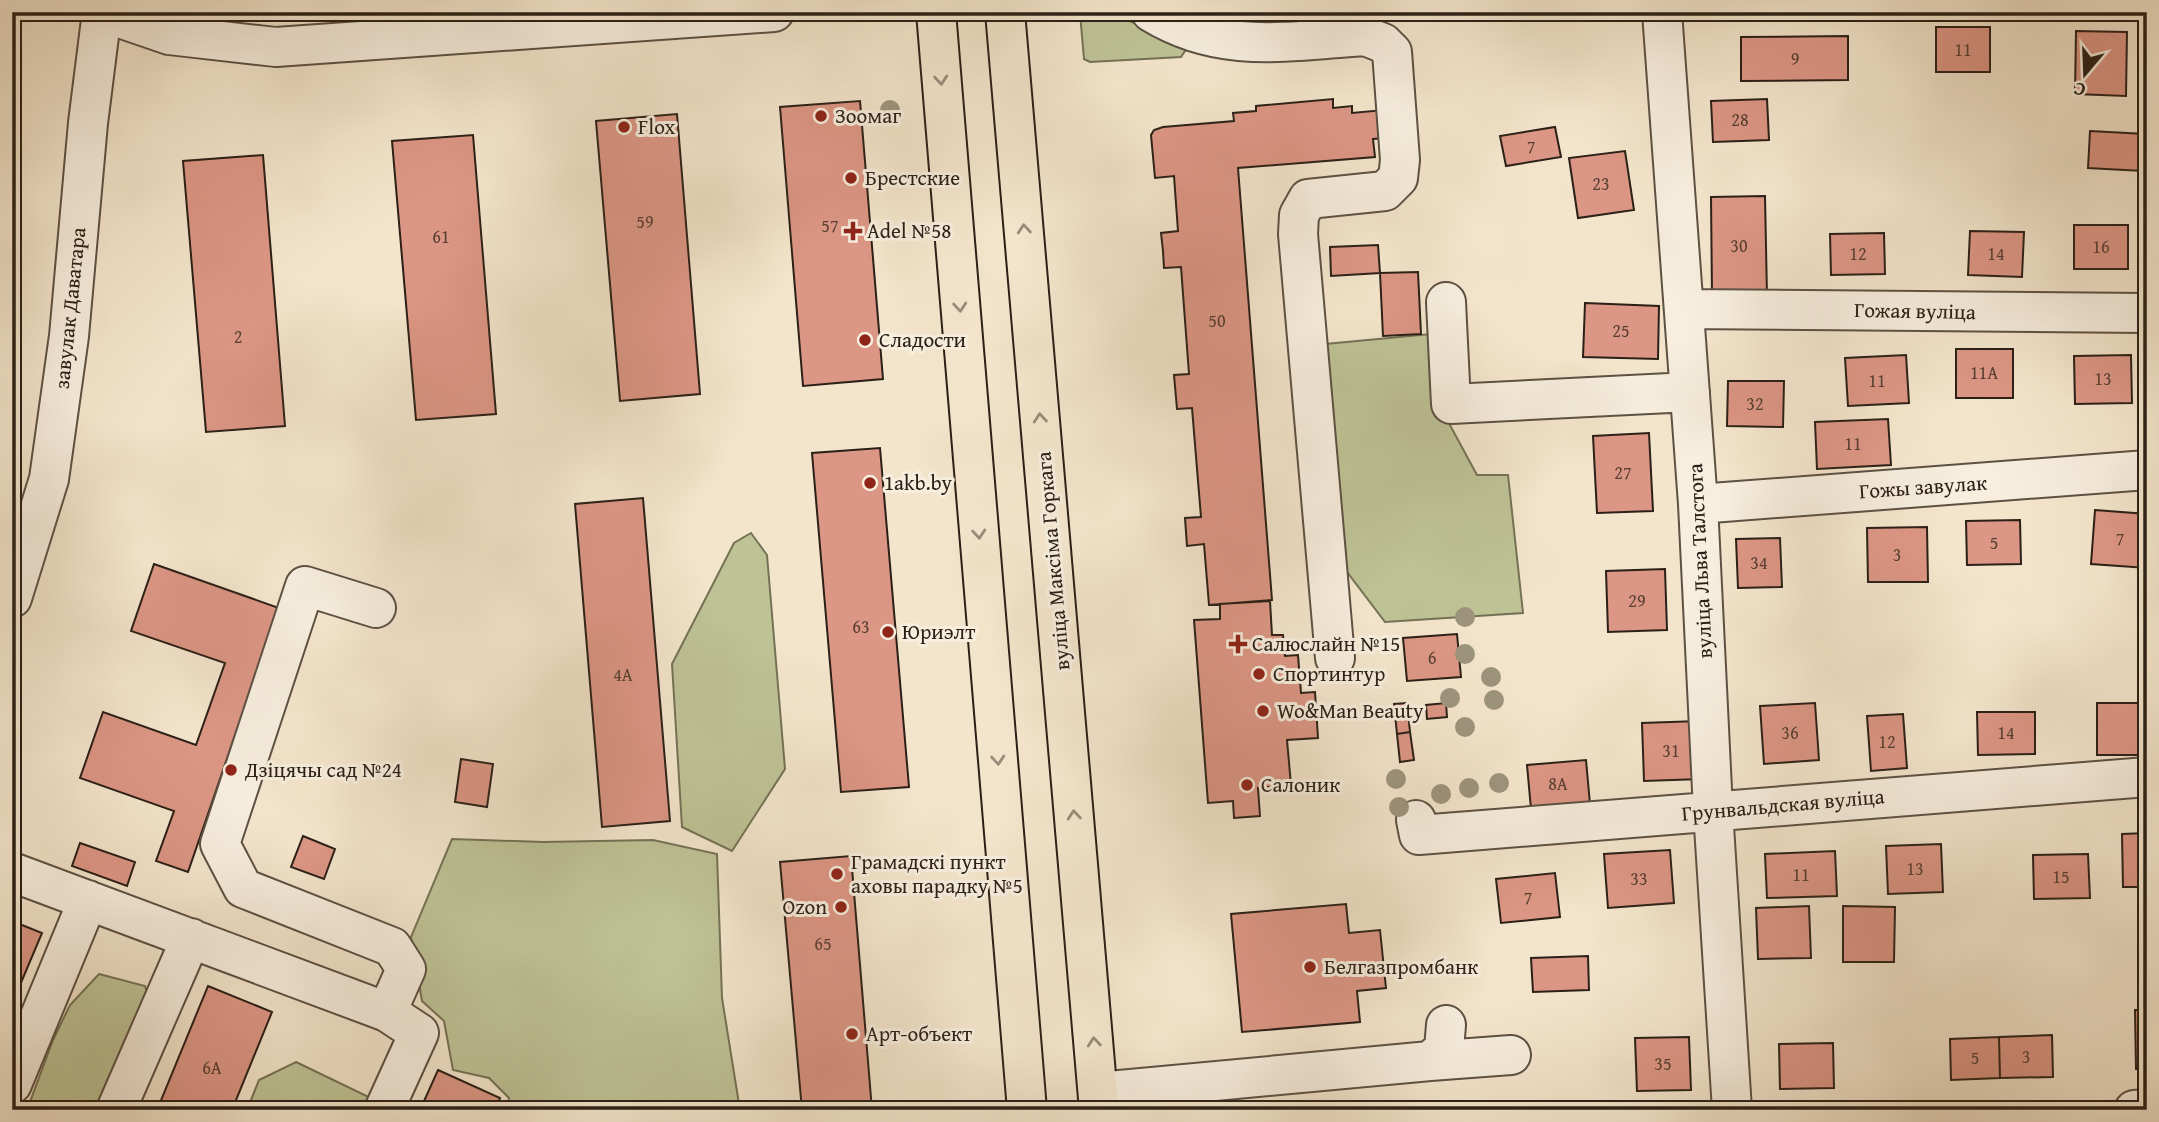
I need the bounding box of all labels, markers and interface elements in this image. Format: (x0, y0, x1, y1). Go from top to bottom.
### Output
house number: 11 (1954, 36, 1972, 63)
north arrow (2050, 38, 2120, 108)
house number: 9 (1791, 45, 1799, 72)
one-way arrow (933, 75, 948, 86)
text: С (2070, 75, 2089, 105)
place label: Зоомаг (835, 100, 901, 131)
house number: 28 (1731, 106, 1749, 133)
marker: Зоомаг (813, 108, 829, 124)
place label: Flox (638, 111, 675, 142)
marker: Flox (616, 119, 632, 135)
house number: 7 (1527, 133, 1535, 160)
place label: Брестские (865, 162, 960, 193)
marker: Брестские (843, 170, 859, 186)
house number: 23 (1592, 170, 1610, 197)
house number: 59 (636, 208, 654, 235)
house number: 57 (821, 212, 839, 239)
place label: Adel №58 (867, 215, 951, 246)
house number: 61 (432, 223, 450, 250)
marker: Adel №58 (845, 223, 861, 239)
one-way arrow (1017, 224, 1032, 235)
street label: завулак Даватара (46, 226, 93, 390)
house number: 30 (1730, 232, 1748, 259)
house number: 16 (2092, 233, 2110, 260)
house number: 12 (1849, 240, 1867, 267)
house number: 14 (1987, 240, 2005, 267)
street label: Гожая вуліца (1854, 294, 1976, 327)
one-way arrow (952, 302, 967, 313)
house number: 50 (1208, 307, 1226, 334)
house number: 25 (1612, 317, 1630, 344)
house number: 2 (234, 323, 242, 350)
place label: Сладости (879, 324, 966, 355)
marker: Сладости (857, 332, 873, 348)
house number: 11А (1970, 359, 1998, 386)
house number: 13 (2094, 365, 2112, 392)
house number: 11 (1868, 367, 1886, 394)
house number: 32 (1746, 390, 1764, 417)
one-way arrow (1033, 412, 1048, 423)
house number: 11 (1844, 430, 1862, 457)
street label: вуліца Максіма Горкага (1028, 450, 1078, 672)
house number: 27 (1614, 459, 1632, 486)
street label: вуліца Льва Талстога (1679, 463, 1720, 659)
place label: 1akb.by (884, 467, 953, 498)
street label: Гожы завулак (1858, 467, 1988, 506)
marker: 1akb.by (862, 475, 878, 491)
house number: 7 (2116, 525, 2124, 552)
one-way arrow (971, 528, 986, 539)
house number: 5 (1990, 529, 1998, 556)
house number: 3 (1893, 541, 1901, 568)
house number: 34 (1750, 549, 1768, 576)
house number: 29 (1628, 587, 1646, 614)
house number: 63 (852, 613, 870, 640)
place label: Юриэлт (902, 616, 975, 647)
marker: Юриэлт (880, 624, 896, 640)
place label: Салюслайн №15 (1252, 628, 1400, 659)
marker: Салюслайн №15 (1230, 636, 1246, 652)
house number: 6 (1428, 644, 1436, 671)
place label: Спортинтур (1273, 658, 1385, 689)
house number: 4А (613, 661, 633, 688)
marker: Спортинтур (1251, 666, 1267, 682)
place label: Wo&Man Beauty (1277, 695, 1424, 726)
marker: Wo&Man Beauty (1255, 703, 1271, 719)
house number: 36 (1781, 719, 1799, 746)
house number: 14 (1997, 719, 2015, 746)
house number: 12 (1878, 728, 1896, 755)
house number: 31 (1662, 737, 1680, 764)
place label: Дзіцячы сад №24 (244, 754, 402, 785)
one-way arrow (990, 755, 1005, 766)
marker: Дзіцячы сад №24 (223, 762, 239, 778)
place label: Салоник (1261, 769, 1340, 800)
house number: 8А (1548, 770, 1568, 797)
marker: Салоник (1239, 777, 1255, 793)
street label: Грунвальдская вуліца (1680, 780, 1886, 829)
one-way arrow (1067, 809, 1082, 820)
place label: Грамадскі пункт аховы парадку №5 (851, 846, 1023, 901)
house number: 13 (1906, 855, 1924, 882)
house number: 11 (1792, 861, 1810, 888)
house number: 15 (2052, 863, 2070, 890)
house number: 33 (1630, 865, 1648, 892)
marker: Грамадскі пункт аховы парадку №5 (829, 866, 845, 882)
house number: 7 (1524, 884, 1532, 911)
place label: Ozon (783, 891, 827, 922)
marker: Ozon (833, 899, 849, 915)
house number: 65 (814, 930, 832, 957)
place label: Белгазпромбанк (1324, 951, 1478, 982)
marker: Белгазпромбанк (1302, 959, 1318, 975)
place label: Арт-объект (866, 1018, 972, 1049)
marker: Арт-объект (844, 1026, 860, 1042)
one-way arrow (1087, 1036, 1102, 1047)
house number: 3 (2022, 1043, 2030, 1070)
house number: 5 (1971, 1044, 1979, 1071)
house number: 35 (1654, 1050, 1672, 1077)
house number: 6А (202, 1054, 222, 1081)

